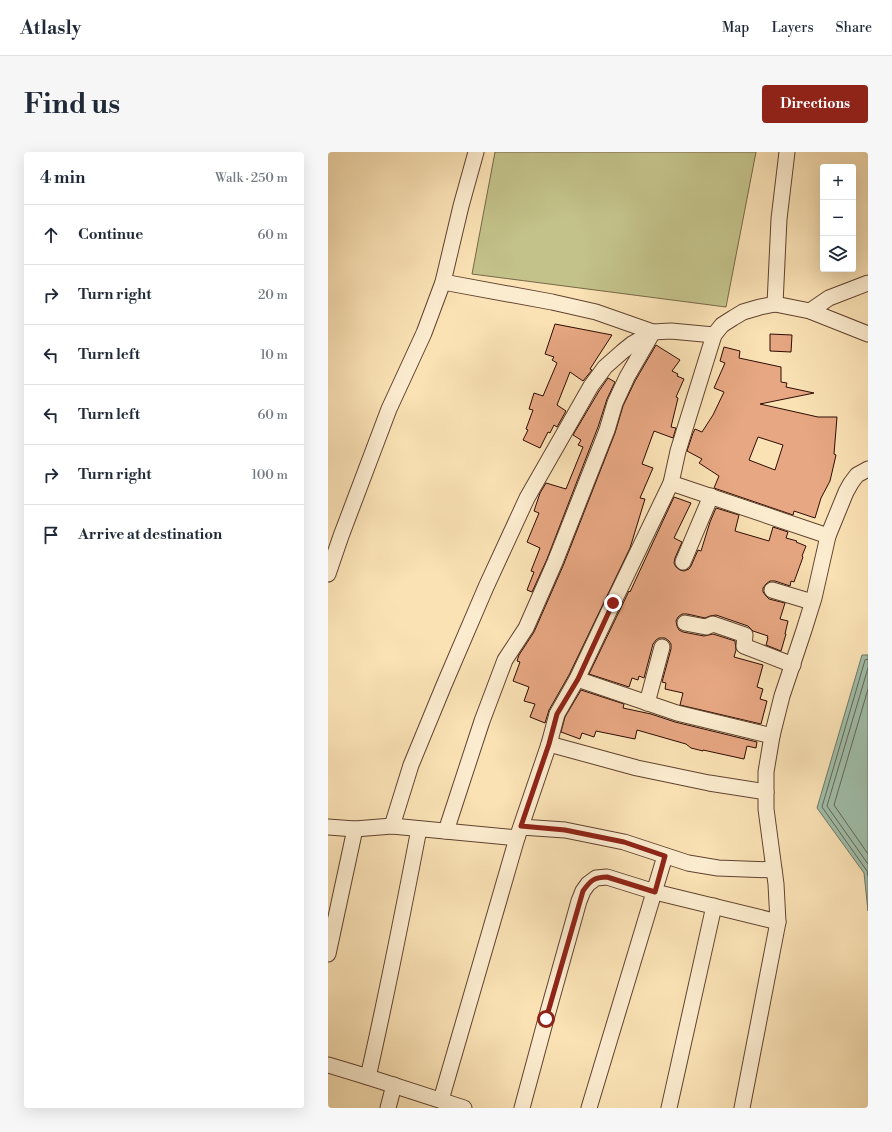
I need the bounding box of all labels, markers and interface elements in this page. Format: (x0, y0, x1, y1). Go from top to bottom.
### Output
text: Atlasly (20, 16, 81, 40)
text: Map (722, 19, 749, 37)
text: Layers (771, 19, 814, 37)
text: Share (836, 19, 872, 37)
button: Directions (762, 85, 868, 123)
text: Find us (24, 87, 120, 122)
map controls (820, 164, 856, 272)
button: + (820, 164, 856, 200)
text: 4 min (40, 167, 85, 189)
text: Walk · 250 m (215, 170, 288, 186)
button: − (820, 200, 856, 236)
icon: ahead (40, 224, 62, 246)
text: Continue (78, 225, 143, 244)
text: 60 m (257, 227, 288, 243)
button: layers (820, 236, 856, 272)
icon: right (40, 284, 62, 306)
text: Turn right (78, 285, 152, 304)
text: 20 m (258, 287, 288, 303)
icon: left (40, 344, 62, 366)
text: Turn left (78, 345, 140, 364)
text: 10 m (260, 347, 288, 363)
icon: left (40, 404, 62, 426)
text: Turn left (78, 405, 140, 424)
text: 60 m (257, 407, 288, 423)
icon: right (40, 464, 62, 486)
text: Turn right (78, 465, 152, 484)
text: 100 m (252, 467, 288, 483)
icon: arrive (40, 524, 62, 546)
text: Arrive at destination (78, 525, 222, 544)
route end (604, 594, 622, 612)
route start (537, 1010, 555, 1028)

